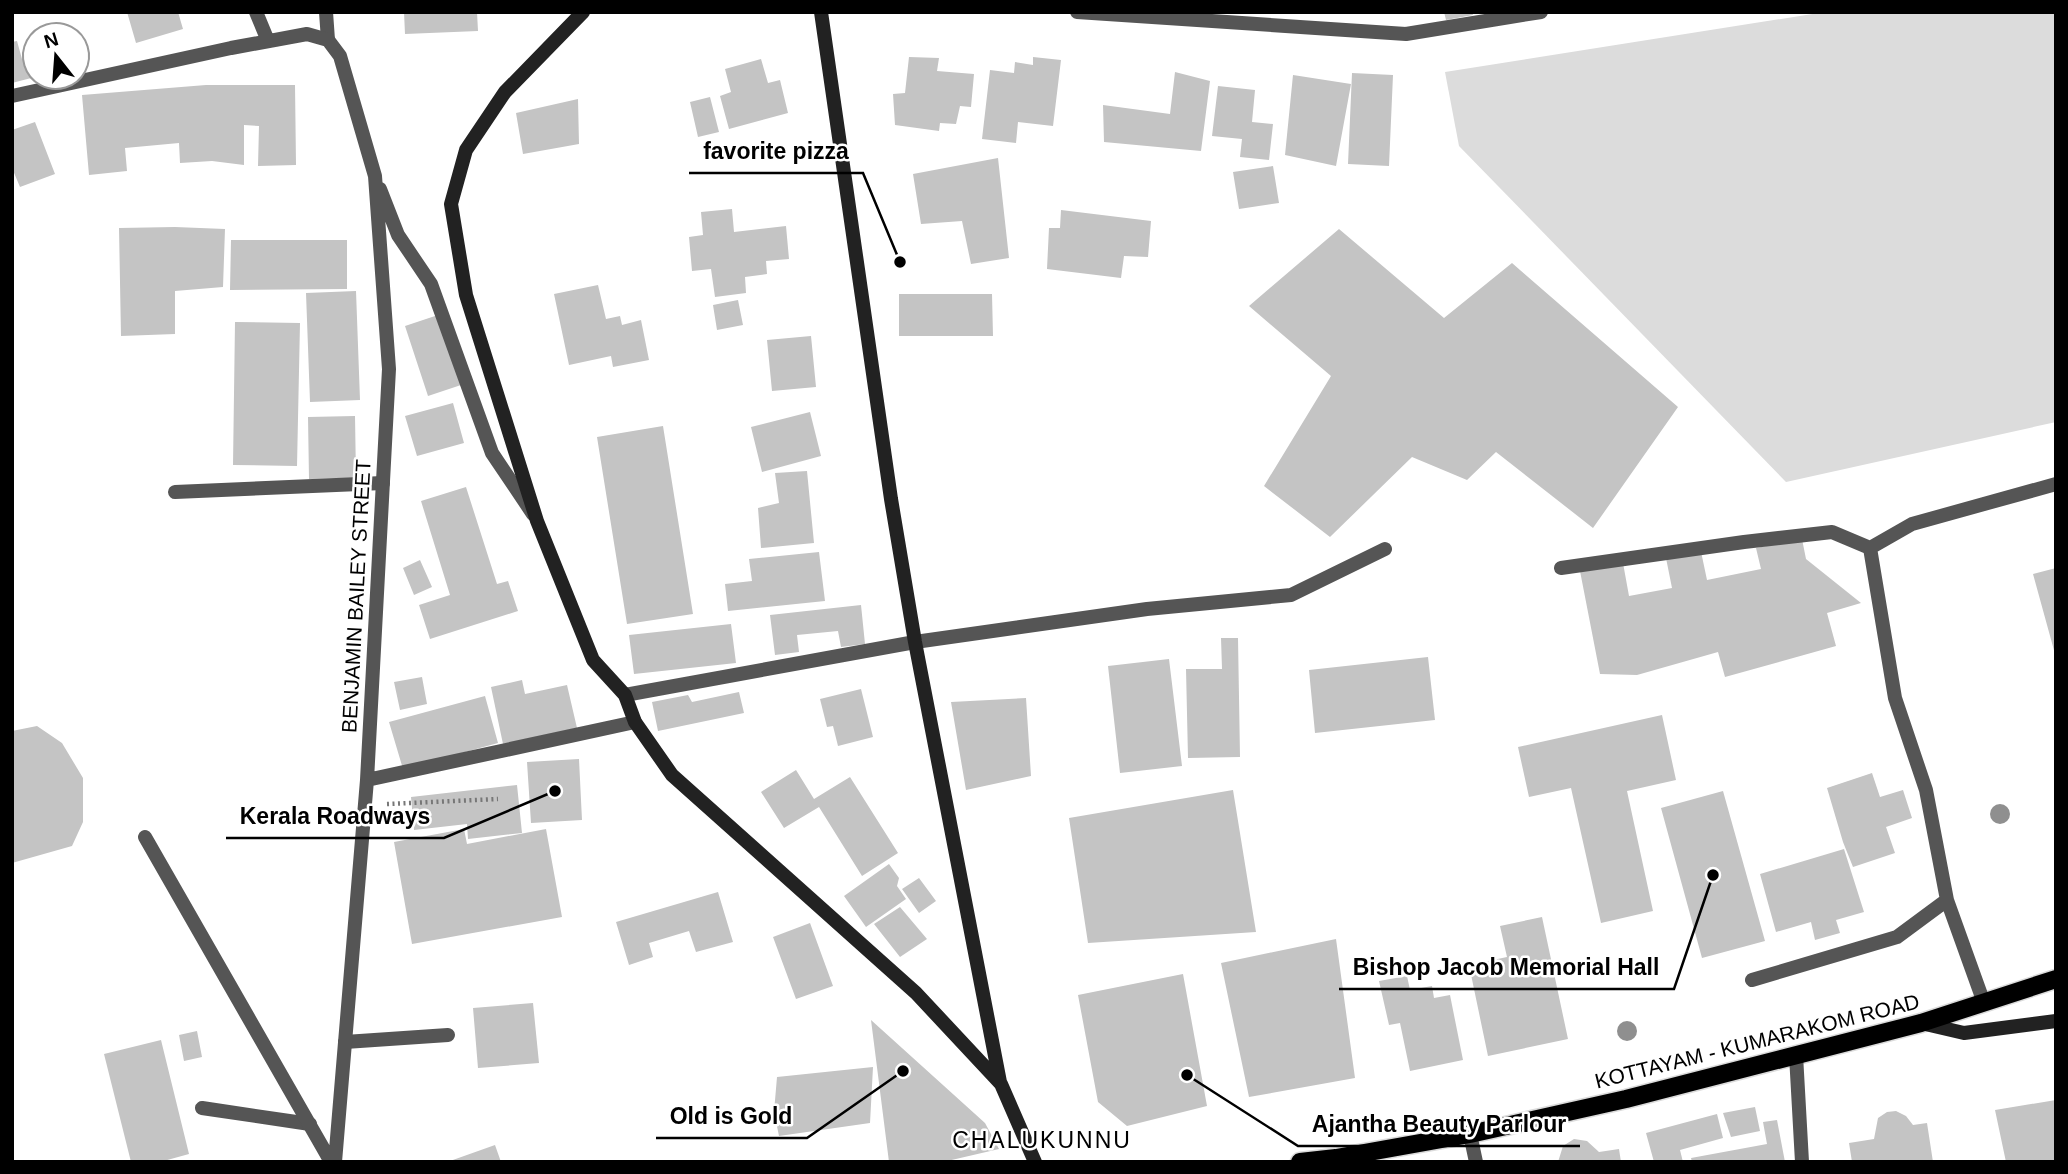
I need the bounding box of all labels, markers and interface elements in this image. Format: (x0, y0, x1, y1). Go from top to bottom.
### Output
north arrow (21, 21, 91, 91)
text: N (42, 28, 61, 52)
callout: favorite pizza (689, 129, 863, 173)
text: favorite pizza (703, 138, 849, 164)
street label: BENJAMIN BAILEY STREET (337, 458, 375, 733)
callout: Kerala Roadways (226, 794, 444, 838)
text: Kerala Roadways (240, 803, 430, 829)
callout: Bishop Jacob Memorial Hall (1339, 945, 1674, 989)
text: Bishop Jacob Memorial Hall (1353, 954, 1659, 980)
street label: KOTTAYAM - KUMARAKOM ROAD (1592, 989, 1922, 1093)
callout: Old is Gold (656, 1094, 807, 1138)
callout: Ajantha Beauty Parlour (1298, 1102, 1580, 1146)
text: Old is Gold (670, 1103, 792, 1129)
text: Ajantha Beauty Parlour (1312, 1111, 1566, 1137)
district label: CHALUKUNNU (952, 1127, 1132, 1153)

